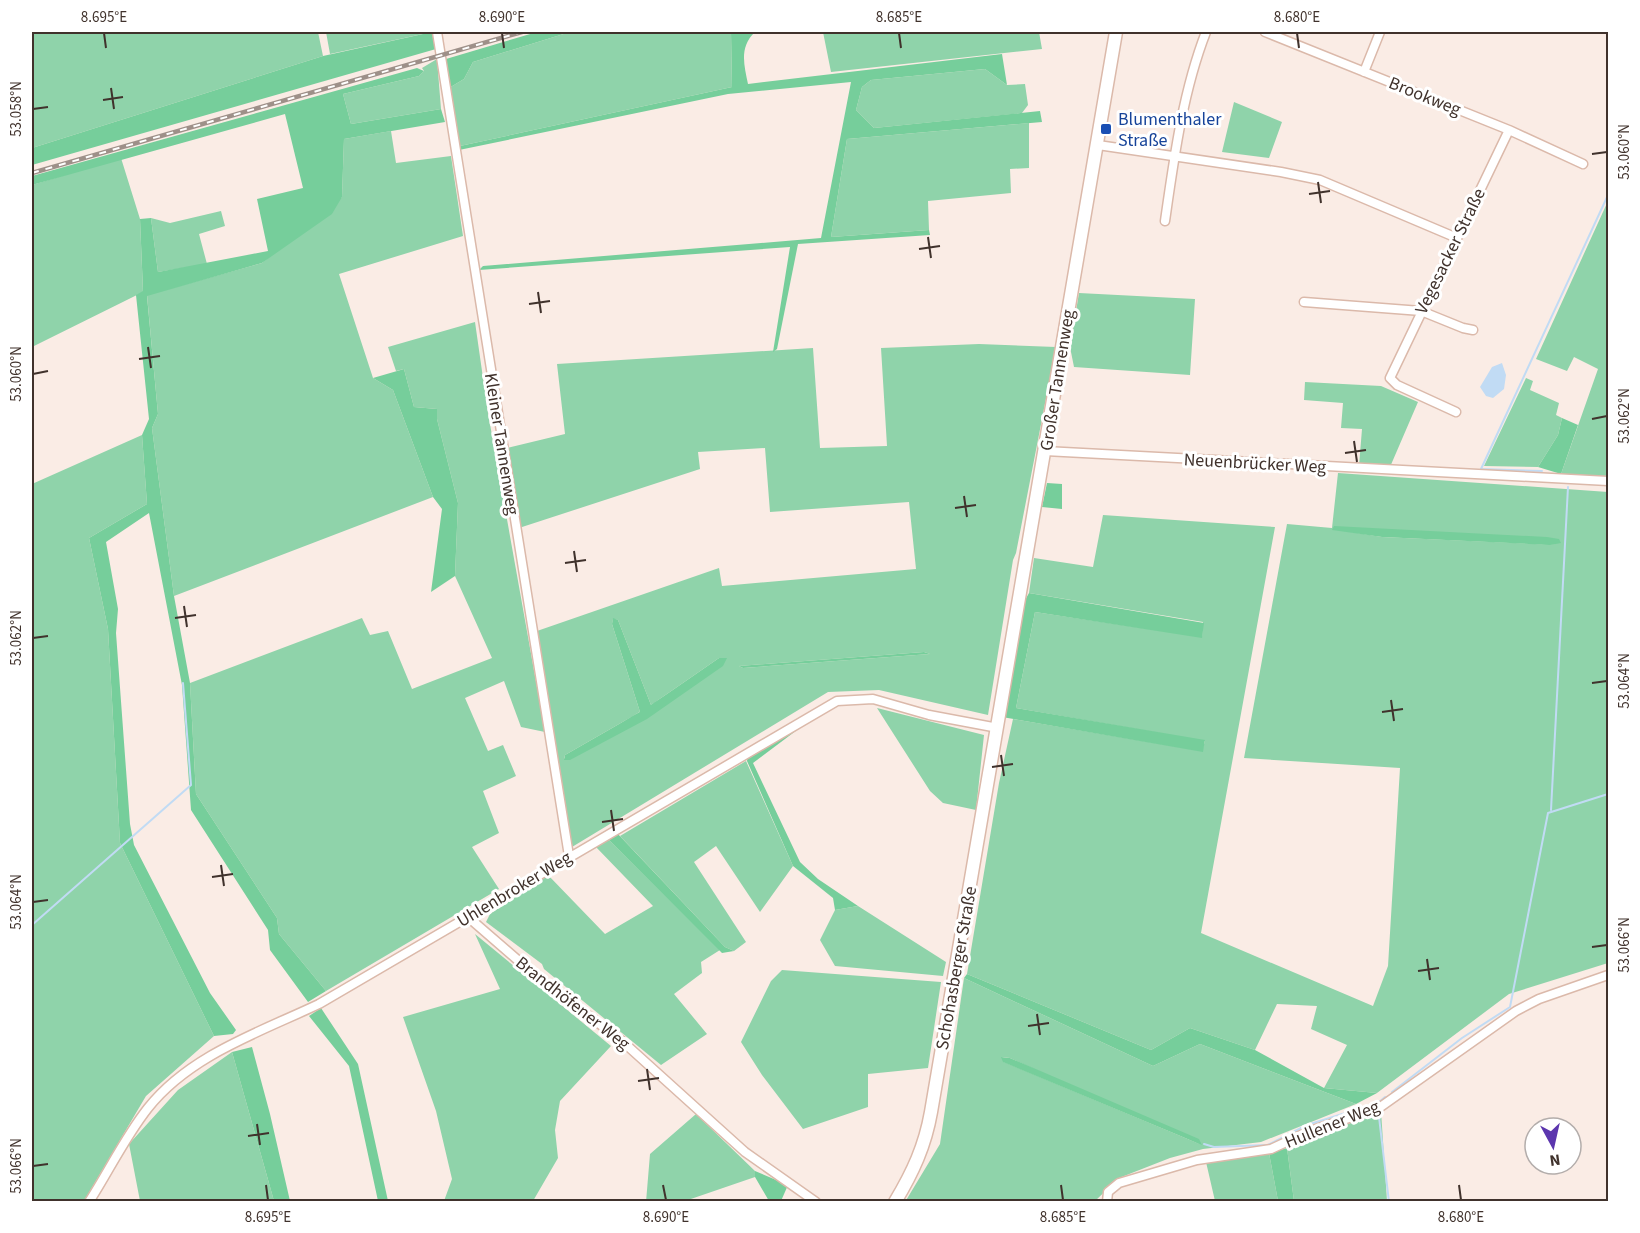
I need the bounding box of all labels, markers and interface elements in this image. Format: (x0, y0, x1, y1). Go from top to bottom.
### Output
text: 8.695°E (81, 7, 127, 28)
text: 8.690°E (479, 7, 525, 28)
text: 8.685°E (876, 7, 922, 28)
text: 8.680°E (1274, 7, 1320, 28)
street label: Brookweg (1385, 71, 1465, 122)
text: 53.058°N (6, 81, 27, 137)
place label: Blumenthaler Straße (1118, 107, 1222, 153)
marker: Blumenthaler Straße (1099, 122, 1113, 136)
text: 53.060°N (1614, 124, 1635, 180)
street label: Vegesacker Straße (1409, 184, 1492, 318)
street label: Großer Tannenweg (1034, 308, 1081, 452)
text: 53.060°N (6, 346, 27, 402)
street label: Kleiner Tannenweg (478, 371, 525, 517)
text: 53.062°N (1614, 388, 1635, 444)
street label: Neuenbrücker Weg (1183, 447, 1327, 480)
text: 53.062°N (6, 610, 27, 666)
text: 53.064°N (1614, 653, 1635, 709)
street label: Uhlenbroker Weg (452, 845, 576, 934)
text: 53.064°N (6, 874, 27, 930)
street label: Schohasberger Straße (930, 884, 983, 1052)
text: 53.066°N (1614, 917, 1635, 973)
street label: Brandhöfener Weg (510, 951, 635, 1056)
street label: Hullener Weg (1281, 1094, 1383, 1155)
north arrow (1523, 1116, 1583, 1176)
text: 53.066°N (6, 1138, 27, 1194)
text: N (1548, 1148, 1562, 1171)
text: 8.695°E (245, 1207, 291, 1228)
text: 8.690°E (643, 1207, 689, 1228)
text: 8.685°E (1040, 1207, 1086, 1228)
text: 8.680°E (1438, 1207, 1484, 1228)

